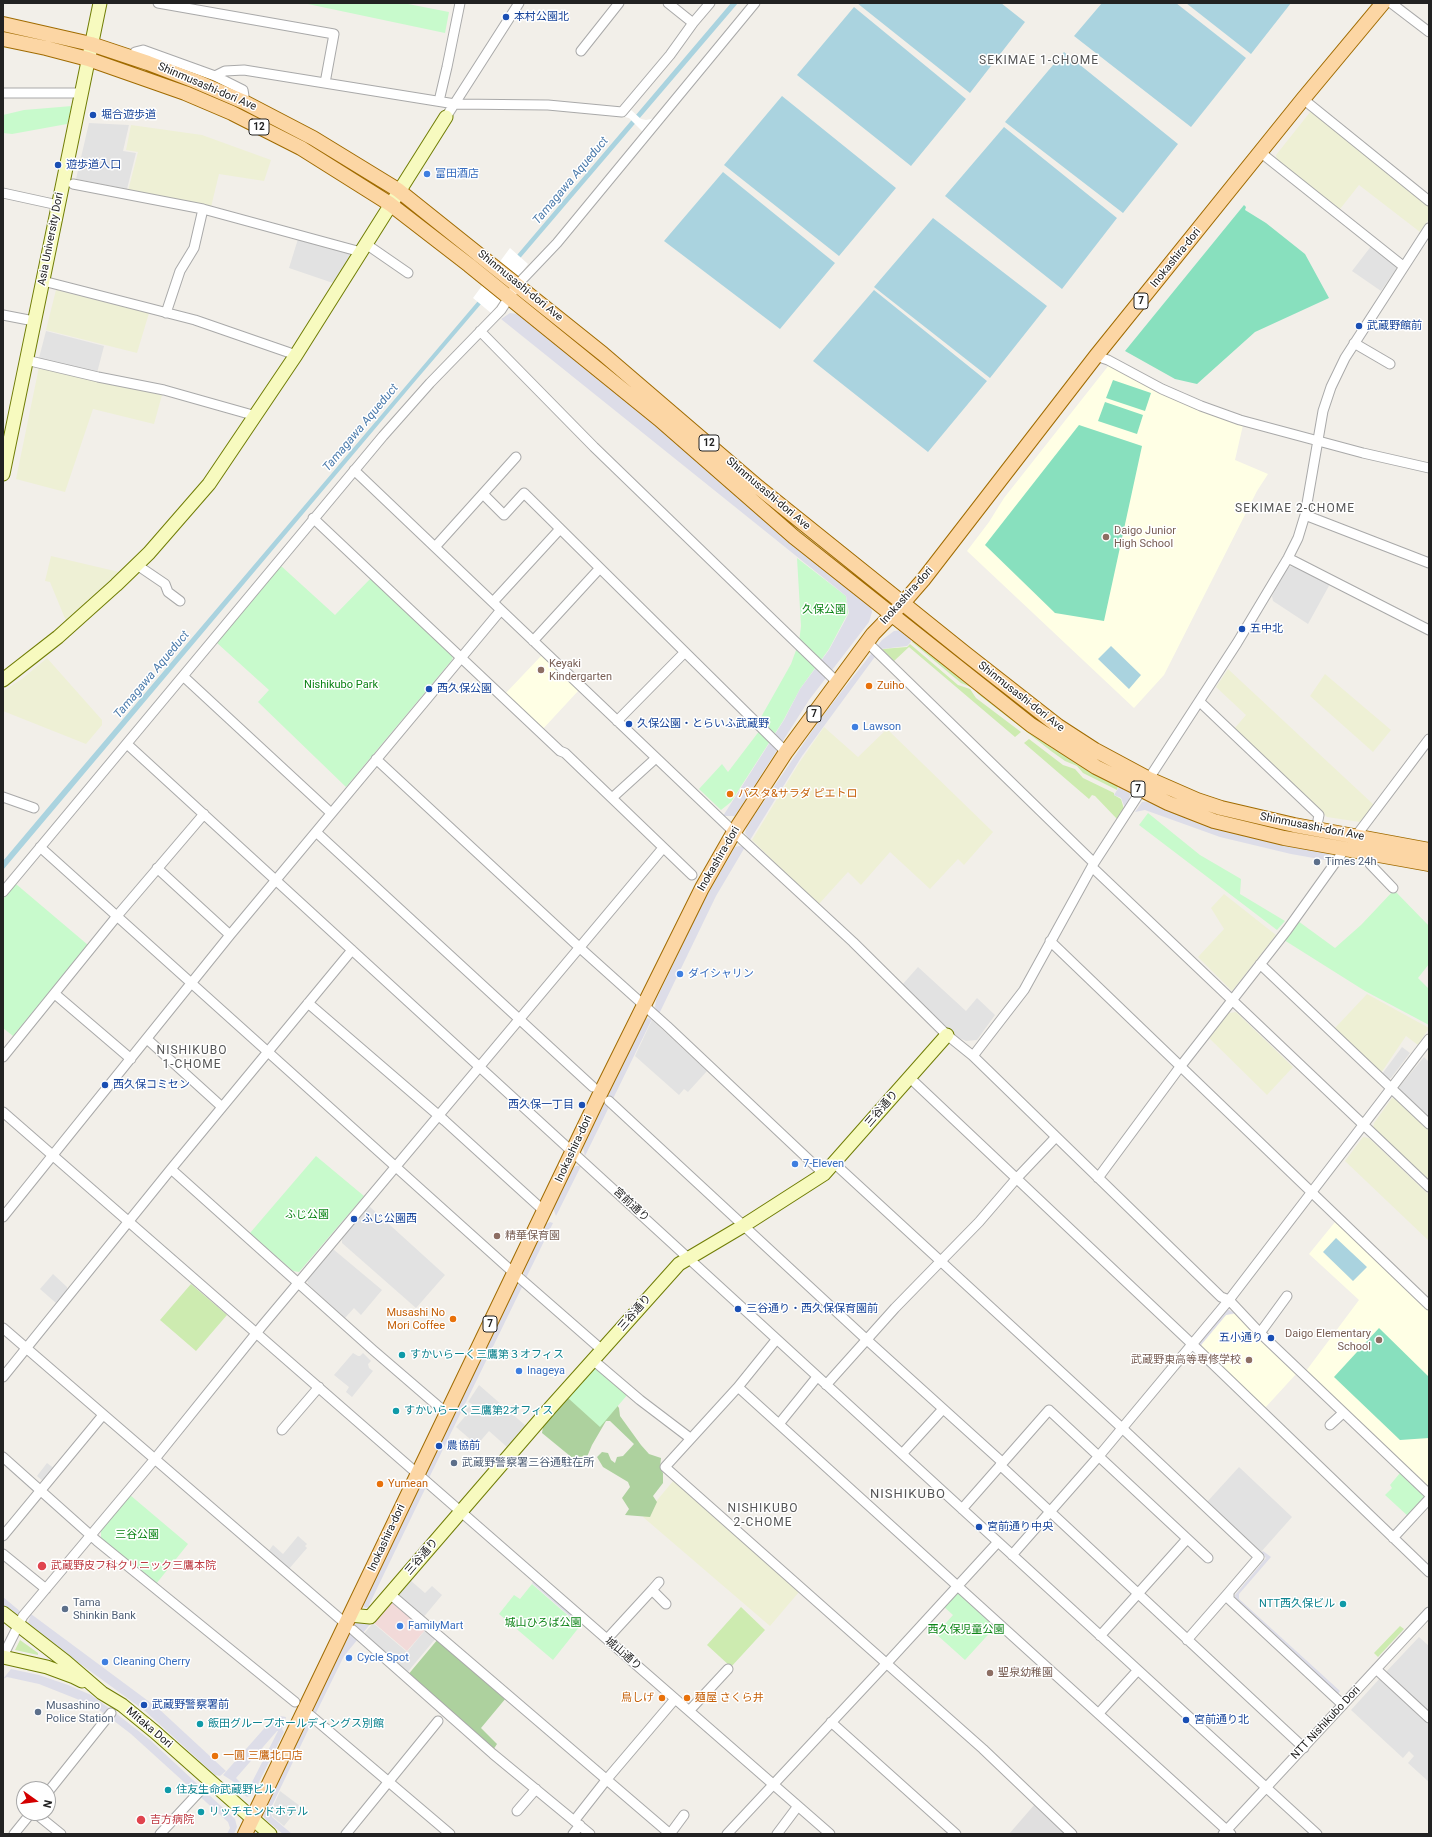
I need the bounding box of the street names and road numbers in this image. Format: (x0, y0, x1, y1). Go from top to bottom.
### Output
street label: Shinmusashi-dori Ave (156, 60, 258, 114)
road number: 12 (249, 119, 269, 135)
street label: Asia University Dori (35, 191, 67, 287)
street label: Inokashira-dori (1148, 226, 1204, 290)
street label: Shinmusashi-dori Ave (475, 248, 565, 324)
road number: 7 (1134, 293, 1148, 309)
road number: 12 (699, 435, 719, 451)
street label: Shinmusashi-dori Ave (723, 455, 813, 533)
street label: Inokashira-dori (878, 565, 936, 627)
street label: Shinmusashi-dori Ave (975, 659, 1067, 735)
road number: 7 (807, 706, 821, 722)
road number: 7 (1131, 781, 1145, 797)
street label: Shinmusashi-dori Ave (1259, 810, 1365, 844)
street label: Inokashira-dori (695, 824, 743, 894)
street label: 三谷通り (863, 1088, 901, 1130)
street label: Inokashira-dori (553, 1113, 595, 1185)
street label: 宮前通り (610, 1185, 652, 1225)
street label: 三谷通り (616, 1292, 654, 1334)
road number: 7 (483, 1316, 497, 1332)
street label: Inokashira-dori (366, 1502, 408, 1574)
street label: 三谷通り (403, 1536, 441, 1578)
street label: 城山通り (602, 1635, 644, 1673)
street label: NTT Nishikubo Dori (1289, 1684, 1363, 1762)
street label: Mitaka Dori (123, 1705, 175, 1751)

